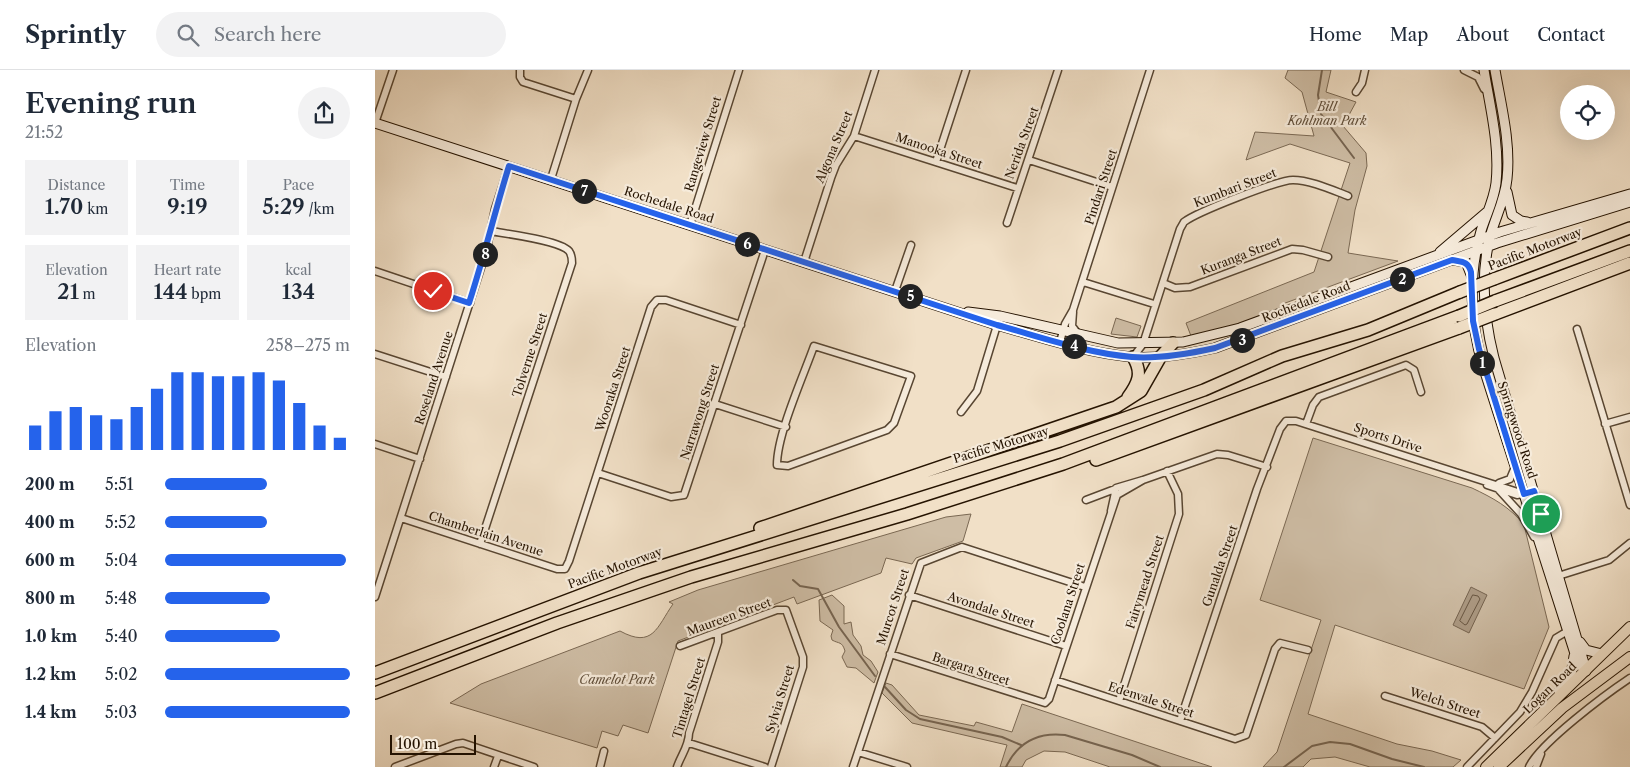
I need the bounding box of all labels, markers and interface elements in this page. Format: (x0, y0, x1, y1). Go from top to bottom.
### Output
search box (156, 12, 506, 57)
text: Sprintly (25, 20, 126, 49)
icon: search (174, 21, 202, 49)
text: Search here (214, 23, 321, 46)
text: Home (1309, 24, 1362, 46)
text: Map (1390, 24, 1428, 46)
text: About (1456, 24, 1509, 46)
text: Contact (1537, 24, 1605, 46)
map controls (1560, 85, 1615, 140)
button: locate (1560, 85, 1615, 140)
text: Evening run (25, 86, 197, 120)
button: share (298, 87, 350, 139)
street label: Rangeview Street (681, 94, 724, 193)
park label: Bill Kohlman Park (1287, 99, 1367, 128)
street label: Nerida Street (1002, 104, 1042, 181)
street label: Algona Street (811, 108, 856, 186)
text: 21:52 (25, 122, 63, 142)
street label: Manooka Street (894, 129, 985, 172)
street label: Pindari Street (1081, 146, 1120, 227)
street label: Kumbari Street (1191, 165, 1279, 210)
text: Distance (48, 176, 105, 194)
text: Time (170, 176, 205, 194)
text: Pace (283, 176, 314, 194)
pin: 7 (571, 178, 597, 204)
text: 7 (581, 182, 588, 200)
street label: Rochedale Road (622, 183, 717, 226)
text: 1.70 (45, 194, 83, 219)
text: 9:19 (167, 194, 208, 219)
text: 5:29 (262, 194, 305, 219)
text: km (83, 200, 108, 218)
text: /km (305, 200, 335, 218)
street label: Pacific Motorway (1486, 224, 1584, 273)
pin: 6 (735, 232, 759, 256)
street label: Kuranga Street (1198, 233, 1284, 278)
text: 6 (743, 235, 752, 253)
pin: 8 (473, 242, 497, 266)
text: 8 (481, 245, 490, 263)
text: Elevation (45, 261, 108, 279)
text: Heart rate (154, 261, 221, 279)
text: kcal (285, 261, 312, 279)
pin: 2 (1389, 266, 1415, 292)
pin (412, 270, 454, 312)
text: 2 (1398, 270, 1407, 288)
icon: check (419, 277, 447, 305)
street label: Rochedale Road (1260, 278, 1353, 325)
text: 21 (57, 279, 79, 304)
text: 144 (154, 279, 188, 304)
text: 134 (282, 279, 315, 304)
pin: 5 (897, 284, 923, 308)
text: m (79, 285, 96, 303)
text: bpm (188, 285, 221, 303)
text: 5 (907, 287, 914, 305)
street label: Tolverne Street (509, 310, 550, 399)
pin: 3 (1229, 328, 1255, 352)
street label: Roseland Avenue (411, 329, 456, 427)
text: 3 (1239, 331, 1246, 349)
pin: 4 (1061, 334, 1087, 358)
text: Elevation (25, 335, 96, 355)
text: 258–275 m (266, 335, 350, 355)
text: 4 (1070, 337, 1079, 355)
street label: Wooraka Street (591, 344, 634, 434)
pin: 1 (1469, 350, 1495, 376)
text: 1 (1479, 354, 1486, 372)
street label: Narrawong Street (677, 361, 722, 462)
street label: Springwood Road (1495, 379, 1541, 481)
street label: Sports Drive (1352, 419, 1424, 456)
street label: Pacific Motorway (951, 423, 1051, 466)
text: 200 m (25, 474, 75, 494)
text: 5:51 (105, 474, 134, 494)
pin (1520, 493, 1562, 535)
icon: arrive (1527, 500, 1555, 528)
street label: Chamberlain Avenue (427, 508, 546, 559)
text: 400 m (25, 512, 75, 532)
text: 5:52 (105, 512, 136, 532)
street label: Gunalda Street (1199, 522, 1241, 609)
street label: Fairymead Street (1122, 532, 1167, 631)
street label: Pacific Motorway (566, 543, 664, 592)
text: 600 m (25, 550, 75, 570)
text: 5:04 (105, 550, 138, 570)
street label: Coolana Street (1047, 561, 1088, 646)
street label: Murcot Street (873, 566, 912, 647)
text: 800 m (25, 588, 75, 608)
text: 5:48 (105, 588, 137, 608)
street label: Avondale Street (945, 588, 1037, 631)
street label: Maureen Street (685, 594, 774, 639)
text: 1.0 km (25, 626, 77, 646)
text: 5:40 (105, 626, 138, 646)
street label: Bargara Street (930, 649, 1013, 688)
street label: Tintagel Street (669, 655, 708, 740)
street label: Logan Road (1520, 658, 1580, 717)
street label: Sylvia Street (762, 662, 797, 735)
text: 1.2 km (25, 664, 77, 684)
text: 5:02 (105, 664, 138, 684)
park label: Camelot Park (579, 672, 655, 687)
street label: Edenvale Street (1106, 679, 1197, 721)
street label: Welch Street (1407, 684, 1483, 721)
text: 1.4 km (25, 702, 77, 722)
text: 5:03 (105, 702, 137, 722)
scale bar (390, 732, 476, 755)
text: 100 m (397, 735, 437, 753)

